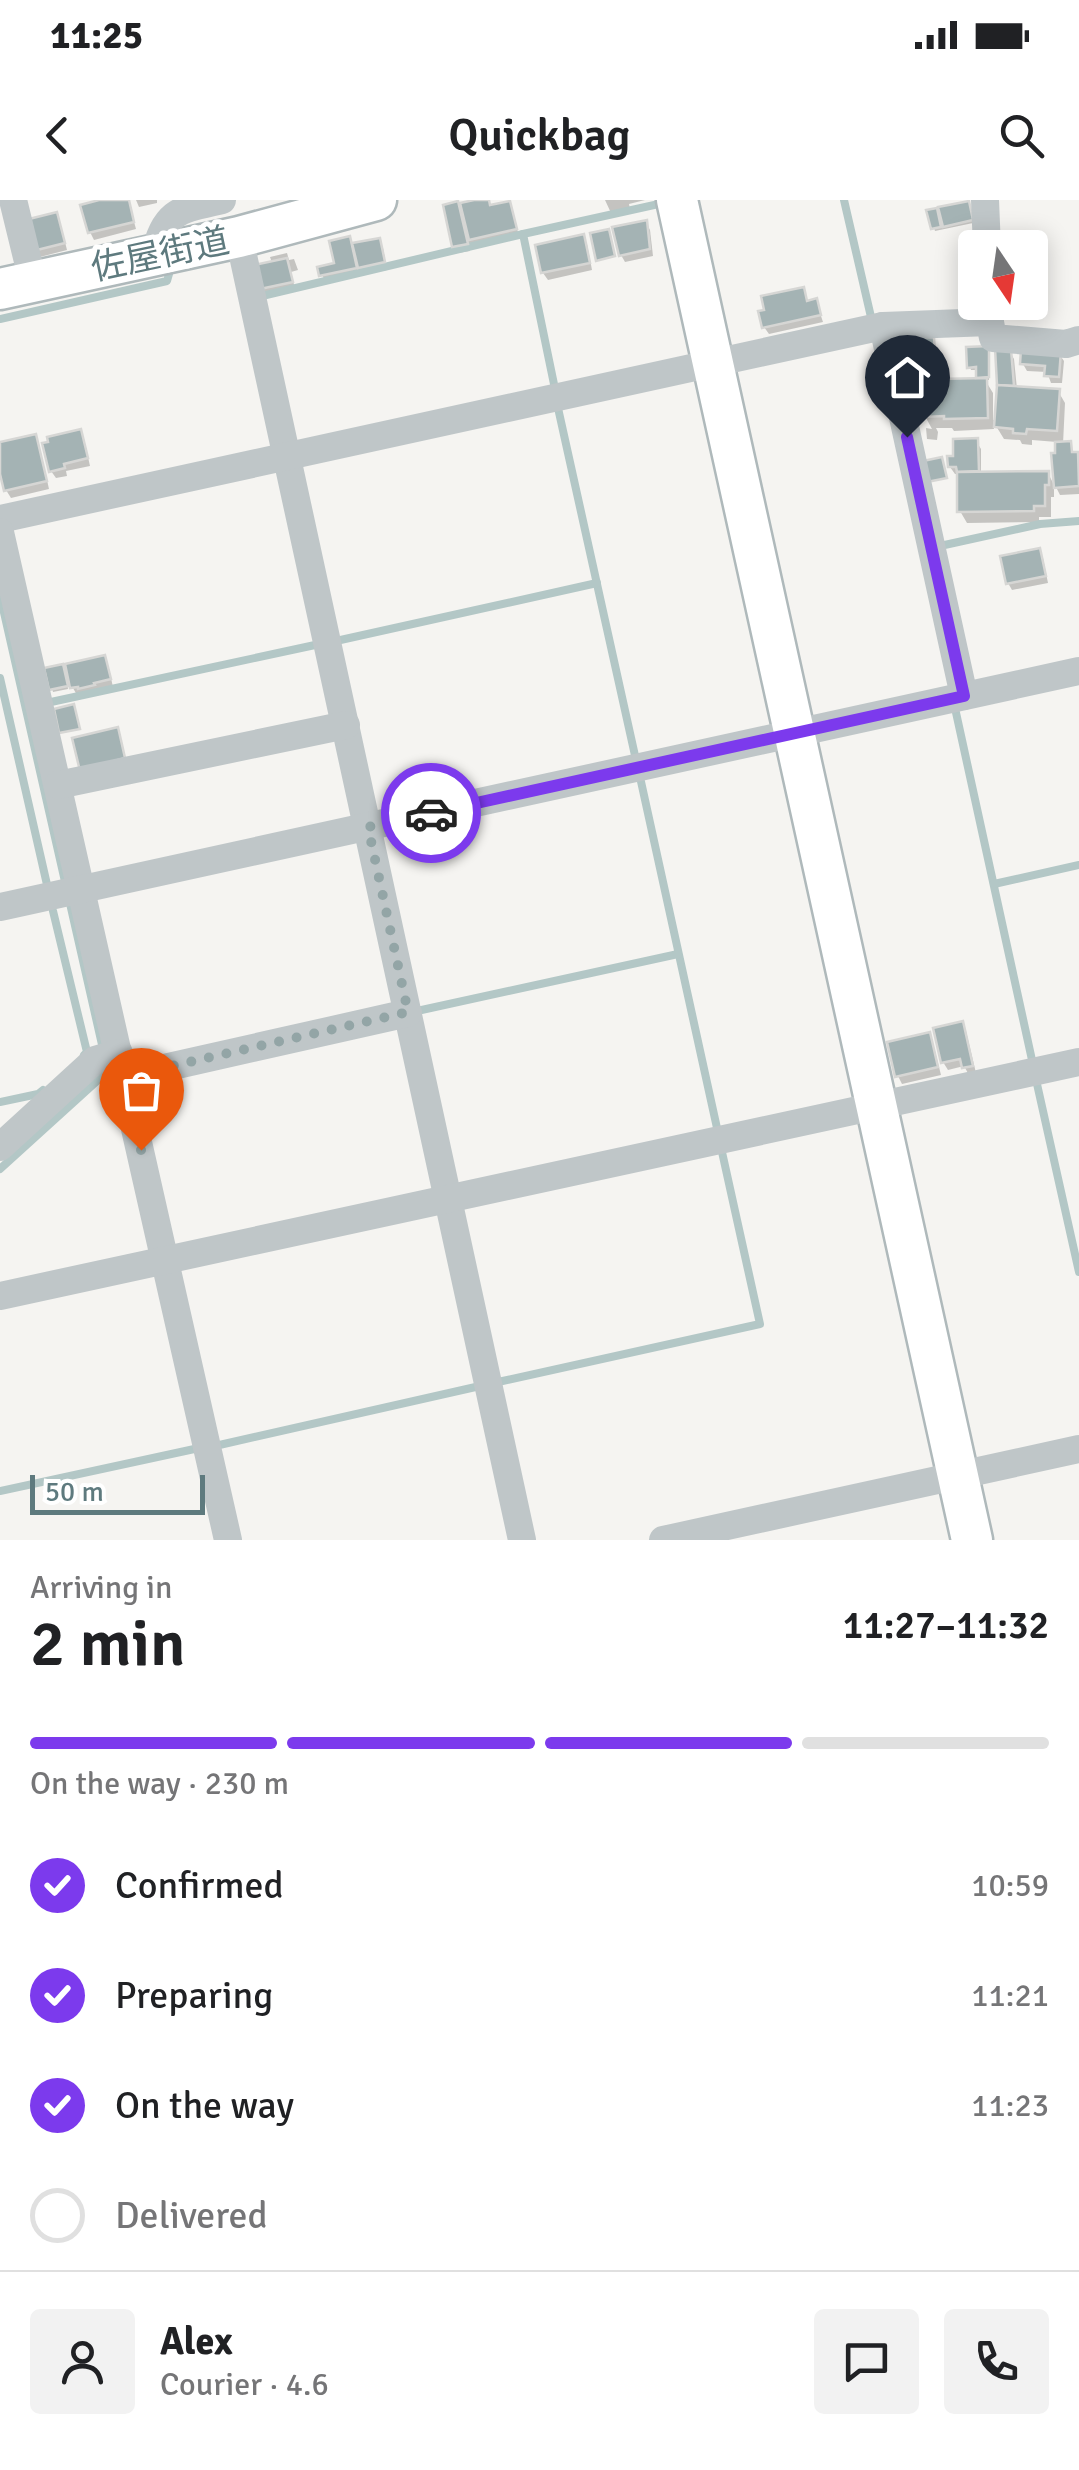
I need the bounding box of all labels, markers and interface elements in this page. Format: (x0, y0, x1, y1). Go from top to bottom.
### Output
text: 11:25 (50, 12, 143, 59)
icon: back (30, 108, 85, 163)
text: Quickbag (448, 108, 631, 163)
icon: search (994, 108, 1049, 163)
street label: 佐屋街道 (87, 219, 233, 290)
north arrow (958, 230, 1048, 320)
map controls (958, 230, 1048, 320)
pin (865, 335, 950, 438)
icon: home (880, 350, 935, 405)
courier (381, 763, 481, 863)
icon: car (404, 786, 459, 841)
pin (99, 1048, 184, 1151)
icon: bag (114, 1063, 169, 1118)
scale bar (30, 1470, 205, 1514)
text: 50 m (45, 1475, 104, 1509)
text: Arriving in (30, 1568, 172, 1607)
text: 11:27–11:32 (843, 1602, 1049, 1649)
text: 2 min (30, 1604, 186, 1684)
text: On the way · 230 m (30, 1764, 289, 1803)
icon: check (30, 1858, 85, 1913)
text: Confirmed (115, 1862, 284, 1909)
text: 10:59 (971, 1866, 1049, 1905)
icon: check (30, 1968, 85, 2023)
text: Preparing (115, 1972, 273, 2019)
text: 11:21 (971, 1976, 1049, 2015)
icon: check (30, 2078, 85, 2133)
text: On the way (115, 2082, 294, 2129)
text: 11:23 (971, 2086, 1049, 2125)
text: Delivered (115, 2192, 268, 2239)
button: person (30, 2309, 135, 2414)
button: chat (814, 2309, 919, 2414)
button: phone (944, 2309, 1049, 2414)
text: Alex (160, 2318, 233, 2365)
text: Courier · 4.6 (160, 2365, 329, 2404)

